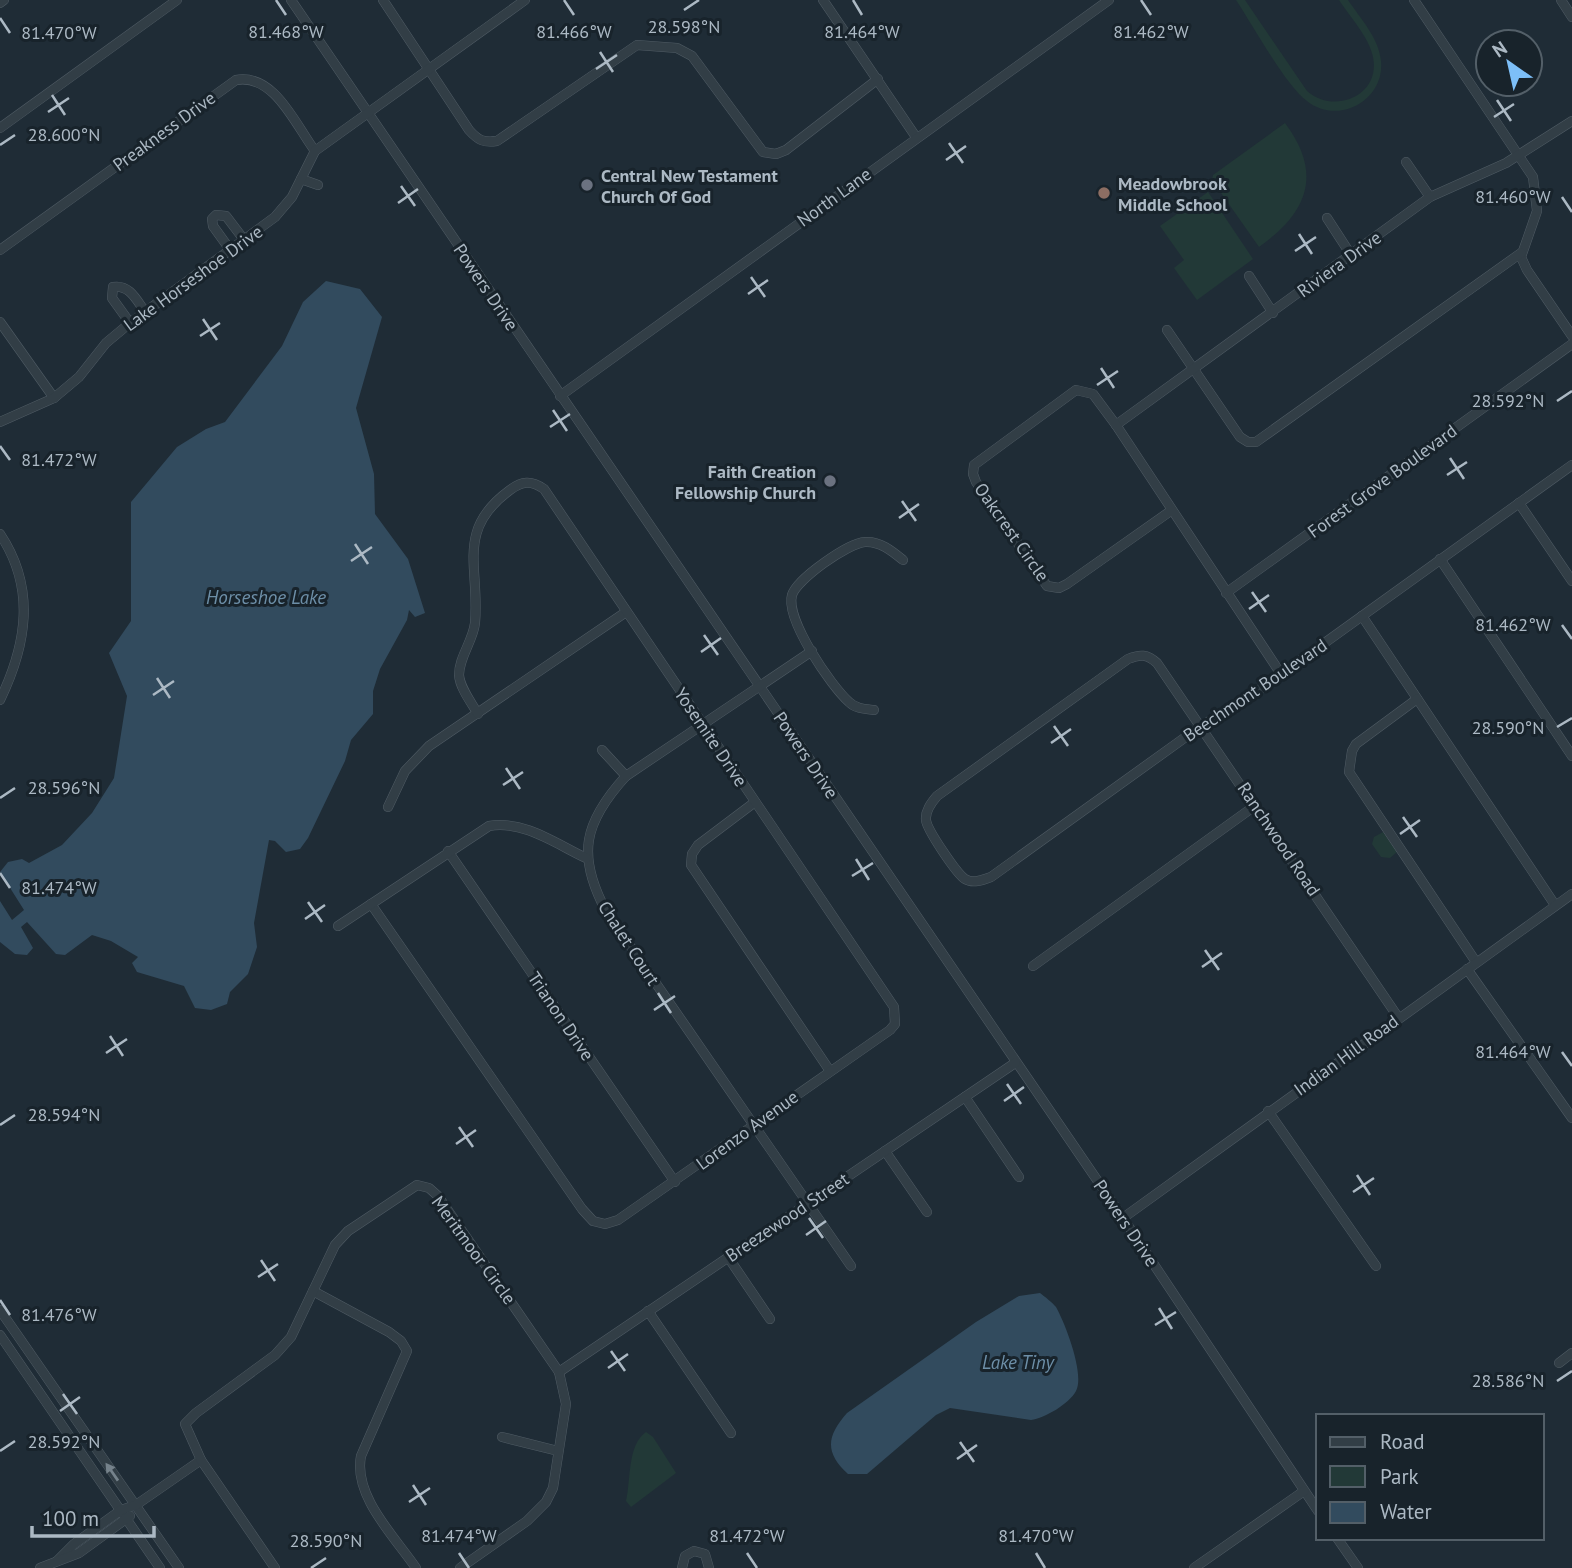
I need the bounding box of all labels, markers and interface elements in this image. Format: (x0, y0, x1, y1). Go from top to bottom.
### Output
text: 28.598°N (648, 15, 720, 38)
text: 81.468°W (248, 20, 324, 43)
text: 81.466°W (536, 20, 612, 43)
text: 81.464°W (824, 20, 900, 43)
text: 81.462°W (1113, 20, 1189, 43)
text: 81.470°W (21, 21, 97, 44)
north arrow (1474, 28, 1544, 98)
text: N (1488, 35, 1511, 62)
street label: Preakness Drive (108, 86, 220, 176)
text: 28.600°N (28, 123, 100, 146)
street label: North Lane (792, 162, 876, 232)
place label: Central New Testament Church Of God (601, 164, 778, 208)
place label: Meadowbrook Middle School (1118, 172, 1228, 216)
marker: Central New Testament Church Of God (579, 177, 595, 193)
marker: Meadowbrook Middle School (1096, 185, 1112, 201)
text: 81.460°W (1475, 185, 1551, 208)
street label: Lake Horseshoe Drive (119, 220, 267, 336)
street label: Riviera Drive (1292, 226, 1386, 302)
street label: Powers Drive (449, 239, 523, 335)
text: 28.592°N (1472, 389, 1544, 412)
street label: Forest Grove Boulevard (1303, 419, 1461, 543)
text: 81.472°W (21, 448, 97, 471)
place label: Faith Creation Fellowship Church (675, 460, 816, 504)
marker: Faith Creation Fellowship Church (822, 473, 838, 489)
street label: Oakcrest Circle (970, 478, 1054, 586)
water label: Horseshoe Lake (206, 585, 326, 609)
text: 81.462°W (1475, 613, 1551, 636)
street label: Beechmont Boulevard (1179, 633, 1331, 747)
street label: Yosemite Drive (669, 683, 753, 791)
street label: Powers Drive (769, 707, 843, 803)
text: 28.590°N (1472, 716, 1544, 739)
text: 28.596°N (28, 776, 100, 799)
street label: Ranchwood Road (1233, 778, 1325, 900)
text: 81.474°W (21, 876, 97, 899)
street label: Chalet Court (593, 896, 665, 990)
street label: Trianon Drive (523, 967, 599, 1065)
street label: Indian Hill Road (1289, 1009, 1403, 1101)
text: 81.464°W (1475, 1040, 1551, 1063)
street label: Lorenzo Avenue (691, 1085, 803, 1175)
text: 28.594°N (28, 1103, 100, 1126)
street label: Breezewood Street (721, 1167, 853, 1267)
street label: Powers Drive (1089, 1175, 1163, 1271)
street label: Meritmoor Circle (427, 1191, 521, 1309)
text: 81.476°W (21, 1303, 97, 1326)
water label: Lake Tiny (982, 1350, 1056, 1374)
text: 28.586°N (1472, 1369, 1544, 1392)
legend (1316, 1414, 1544, 1540)
text: Road (1380, 1428, 1424, 1455)
text: 28.592°N (28, 1430, 100, 1453)
one-way arrow (105, 1463, 119, 1481)
text: Park (1380, 1463, 1419, 1490)
scale bar (32, 1494, 154, 1538)
text: Water (1380, 1498, 1432, 1525)
text: 100 m (42, 1505, 99, 1532)
text: 81.474°W (421, 1524, 497, 1547)
text: 81.472°W (709, 1524, 785, 1547)
text: 81.470°W (998, 1524, 1074, 1547)
text: 28.590°N (290, 1529, 362, 1552)

